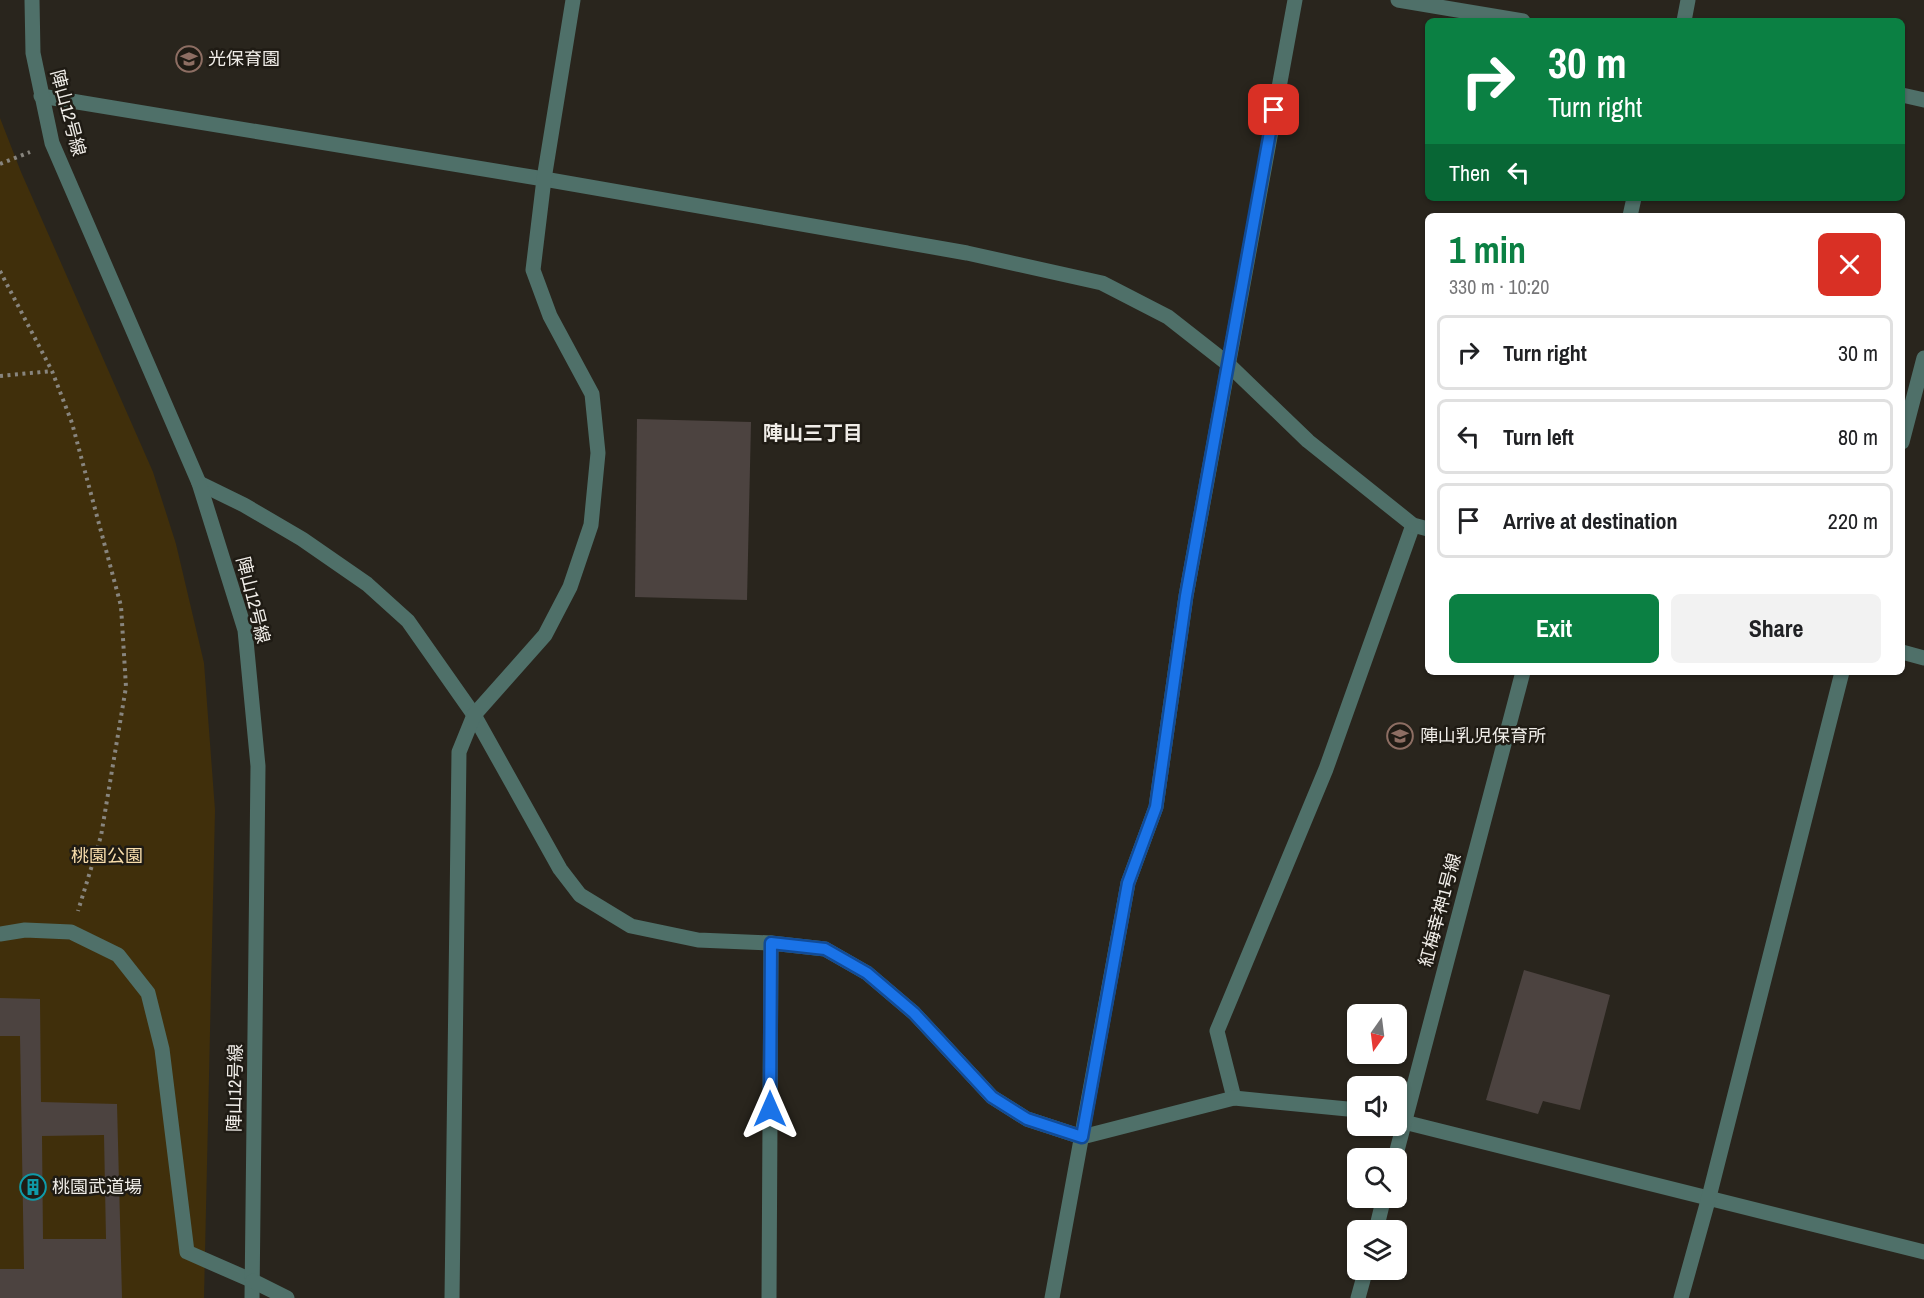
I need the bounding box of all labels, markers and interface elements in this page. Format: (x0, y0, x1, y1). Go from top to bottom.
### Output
text: 30 m (1548, 35, 1627, 91)
icon: right (1449, 42, 1527, 120)
school or university icon: 光保育園 (174, 44, 204, 74)
place label: 光保育園 (208, 46, 280, 71)
street label: 陣山12号線 (45, 67, 92, 159)
pin (1248, 84, 1299, 135)
text: Turn right (1548, 89, 1642, 125)
icon: arrive (1257, 93, 1290, 126)
icon: left (1502, 156, 1535, 189)
text: Then (1449, 158, 1490, 188)
text: 1 min (1449, 226, 1526, 274)
button: close (1818, 233, 1881, 296)
text: 330 m · 10:20 (1449, 273, 1549, 300)
icon: right (1452, 336, 1485, 369)
text: Turn right (1503, 338, 1587, 368)
text: 30 m (1838, 338, 1878, 368)
district label: 陣山三丁目 (763, 419, 863, 446)
icon: left (1452, 420, 1485, 453)
text: Turn left (1503, 422, 1574, 452)
text: 80 m (1838, 422, 1878, 452)
icon: arrive (1452, 504, 1485, 537)
text: Arrive at destination (1503, 506, 1677, 536)
text: 220 m (1828, 506, 1878, 536)
street label: 陣山12号線 (231, 554, 276, 646)
button: Exit (1449, 594, 1659, 663)
button: Share (1671, 594, 1881, 663)
school or university icon: 陣山乳児保育所 (1385, 721, 1415, 751)
place label: 陣山乳児保育所 (1420, 723, 1546, 748)
park label: 桃園公園 (71, 843, 143, 868)
street label: 紅梅幸神1号線 (1412, 851, 1467, 969)
north arrow (1347, 1004, 1407, 1064)
map controls (1347, 1004, 1407, 1280)
street label: 陣山12号線 (221, 1044, 248, 1132)
button: sound (1347, 1076, 1407, 1136)
position arrow (738, 1077, 802, 1141)
button: search (1347, 1148, 1407, 1208)
building icon: 桃園武道場 (18, 1172, 48, 1202)
place label: 桃園武道場 (52, 1174, 142, 1199)
button: layers (1347, 1220, 1407, 1280)

